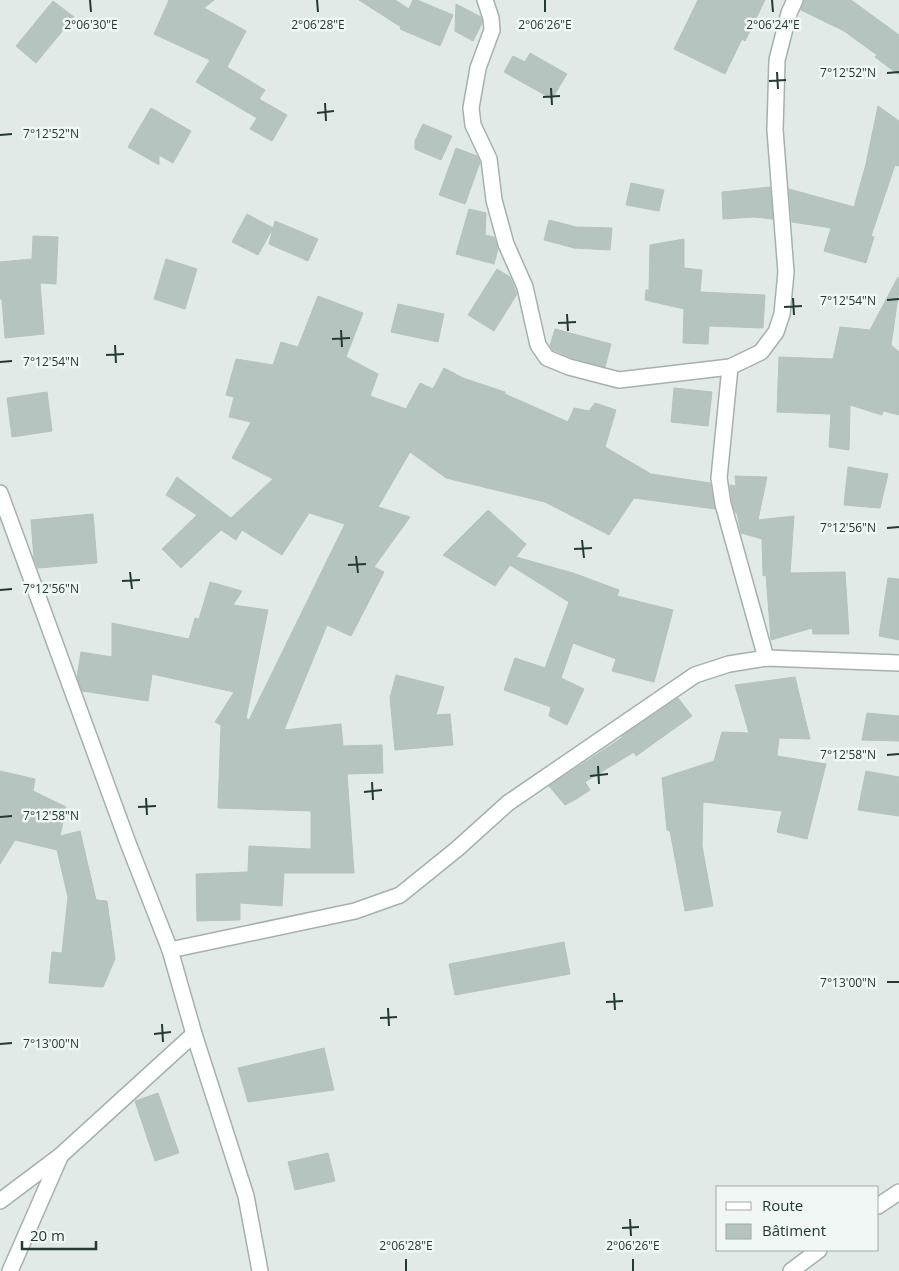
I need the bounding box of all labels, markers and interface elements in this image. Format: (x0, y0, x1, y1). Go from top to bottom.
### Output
text: 2°06'30"E (64, 16, 118, 33)
text: 2°06'28"E (291, 16, 345, 33)
text: 2°06'26"E (518, 16, 572, 33)
text: 2°06'24"E (746, 16, 800, 33)
text: 7°12'52"N (820, 64, 876, 81)
text: 7°12'52"N (23, 125, 79, 142)
text: 7°12'54"N (820, 292, 876, 309)
text: 7°12'54"N (23, 353, 79, 370)
text: 7°12'56"N (820, 519, 876, 536)
text: 7°12'56"N (23, 580, 79, 597)
text: 7°12'58"N (820, 746, 876, 763)
text: 7°12'58"N (23, 807, 79, 824)
text: 7°13'00"N (820, 974, 876, 991)
text: 7°13'00"N (23, 1035, 79, 1052)
legend (716, 1186, 879, 1251)
text: Route (762, 1195, 803, 1215)
scale bar (22, 1218, 96, 1250)
text: Bâtiment (762, 1220, 826, 1240)
text: 20 m (30, 1225, 65, 1245)
text: 2°06'28"E (379, 1237, 433, 1254)
text: 2°06'26"E (606, 1237, 660, 1254)

